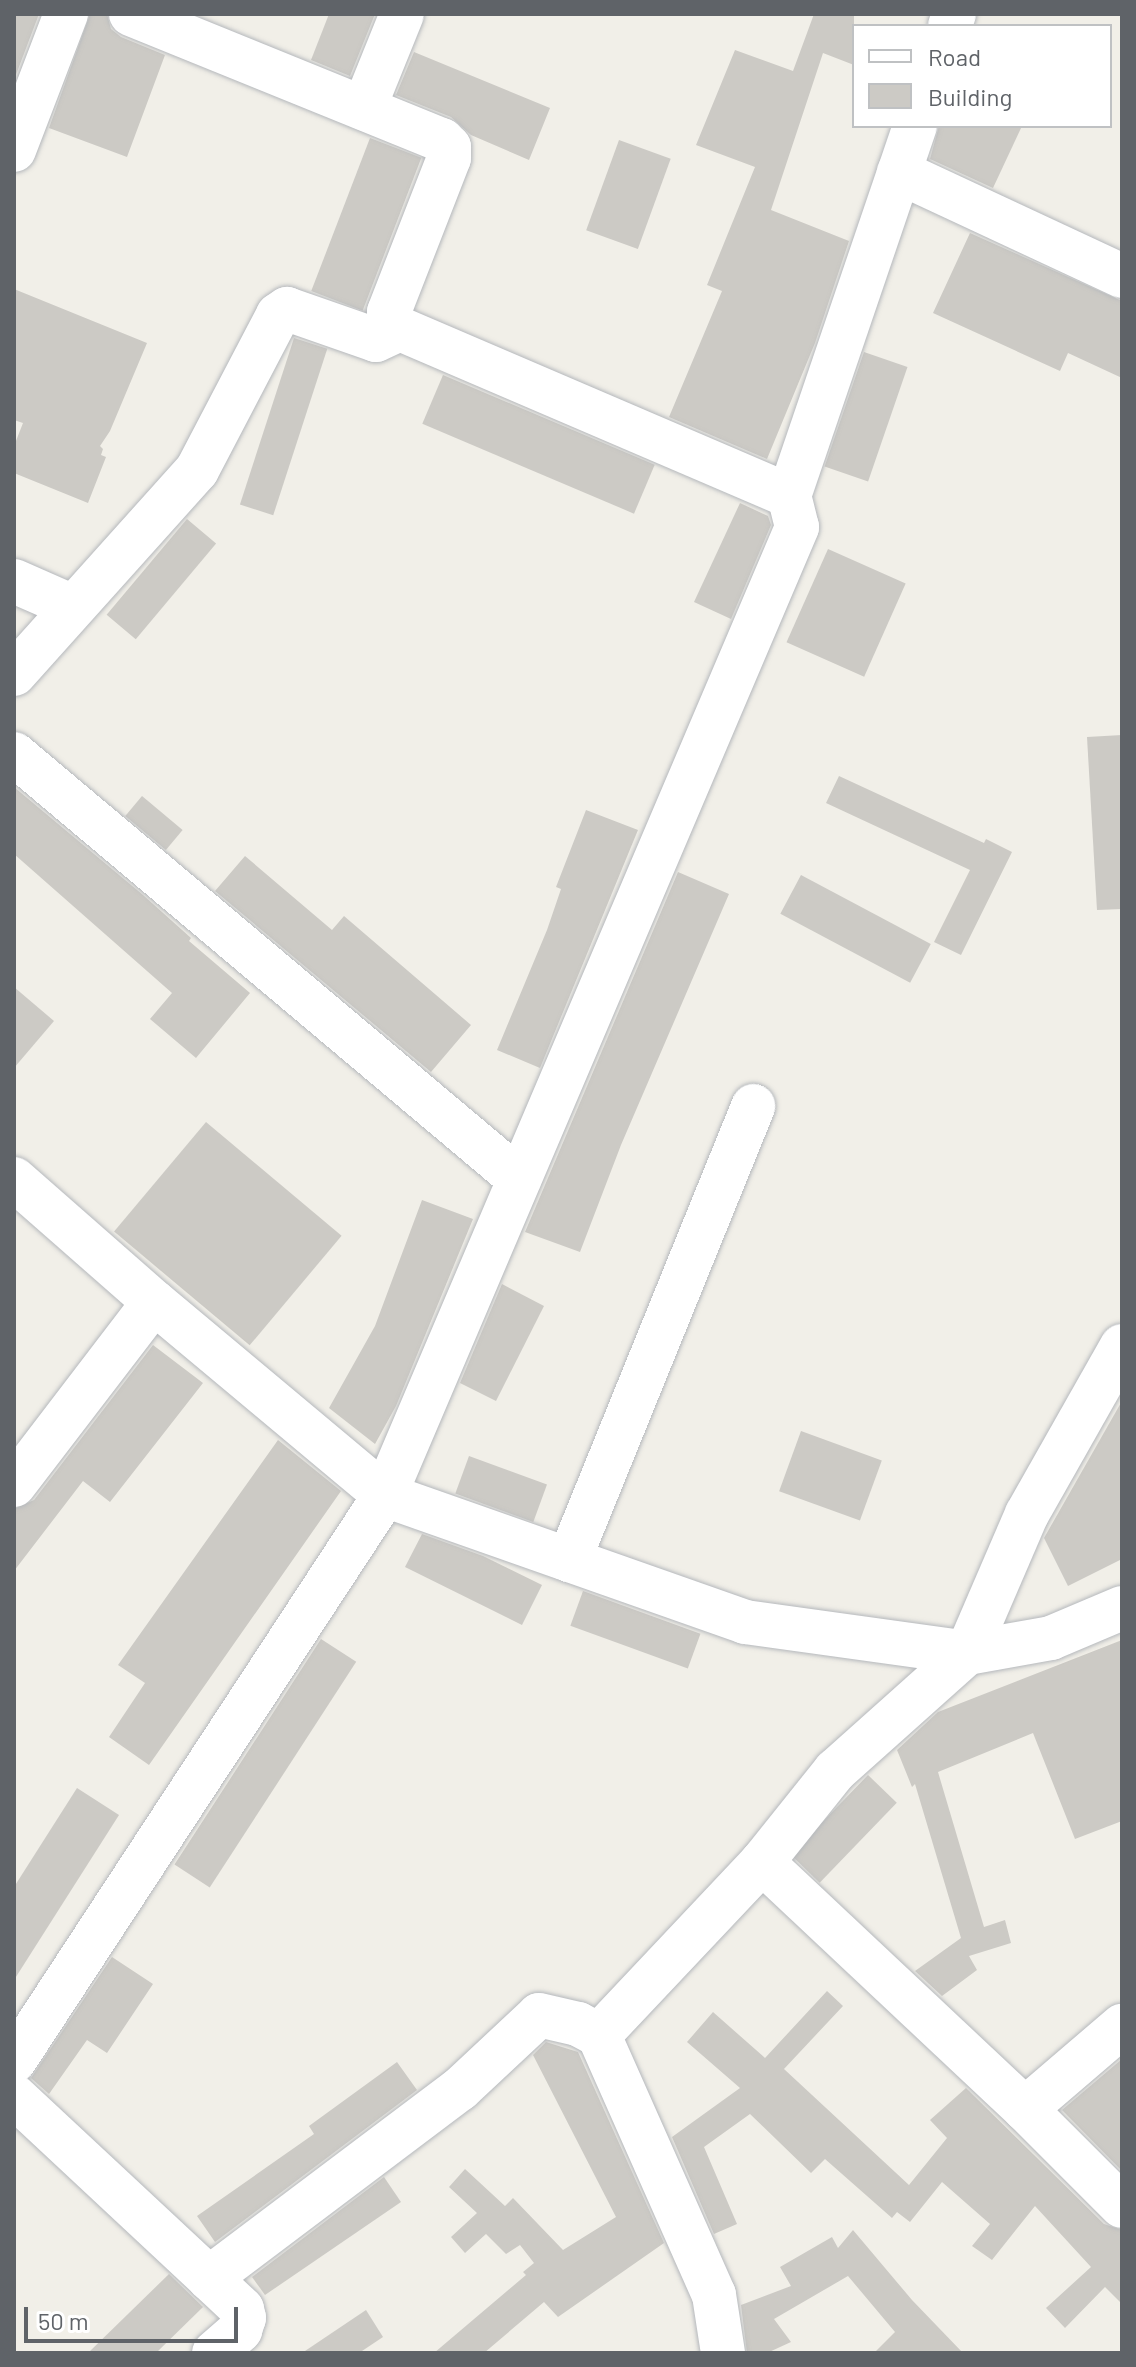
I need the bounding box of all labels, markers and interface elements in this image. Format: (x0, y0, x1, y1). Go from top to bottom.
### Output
legend (852, 24, 1112, 128)
text: Road (928, 42, 981, 71)
text: Building (928, 82, 1012, 111)
scale bar (28, 2291, 242, 2341)
text: 50 m (38, 2306, 89, 2335)

